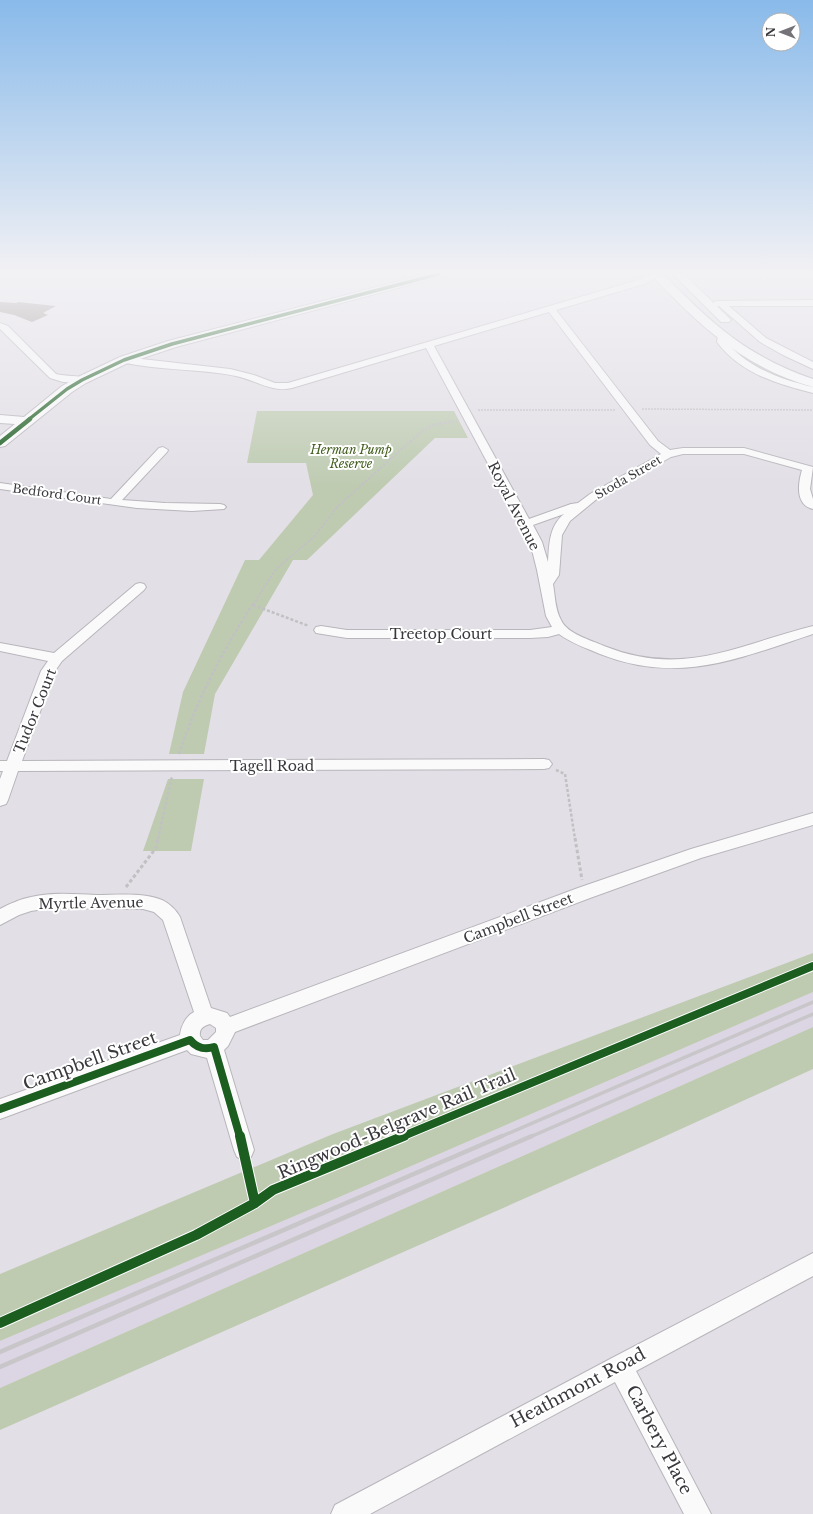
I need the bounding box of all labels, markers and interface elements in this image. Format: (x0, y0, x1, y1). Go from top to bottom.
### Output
north arrow (761, 12, 801, 52)
text: N (764, 26, 778, 37)
park label: Herman Pump Reserve (309, 442, 392, 471)
street label: Stoda Street (592, 452, 664, 502)
street label: Royal Avenue (484, 458, 544, 554)
street label: Bedford Court (12, 480, 103, 508)
street label: Treetop Court (390, 625, 493, 643)
street label: Tudor Court (10, 665, 61, 756)
street label: Tagell Road (230, 757, 315, 775)
street label: Campbell Street (461, 889, 576, 947)
street label: Myrtle Avenue (38, 893, 144, 913)
street label: Campbell Street (20, 1027, 160, 1095)
street label: Ringwood-Belgrave Rail Trail (275, 1064, 520, 1184)
street label: Heathmont Road (507, 1343, 650, 1433)
street label: Carbery Place (621, 1382, 697, 1498)

